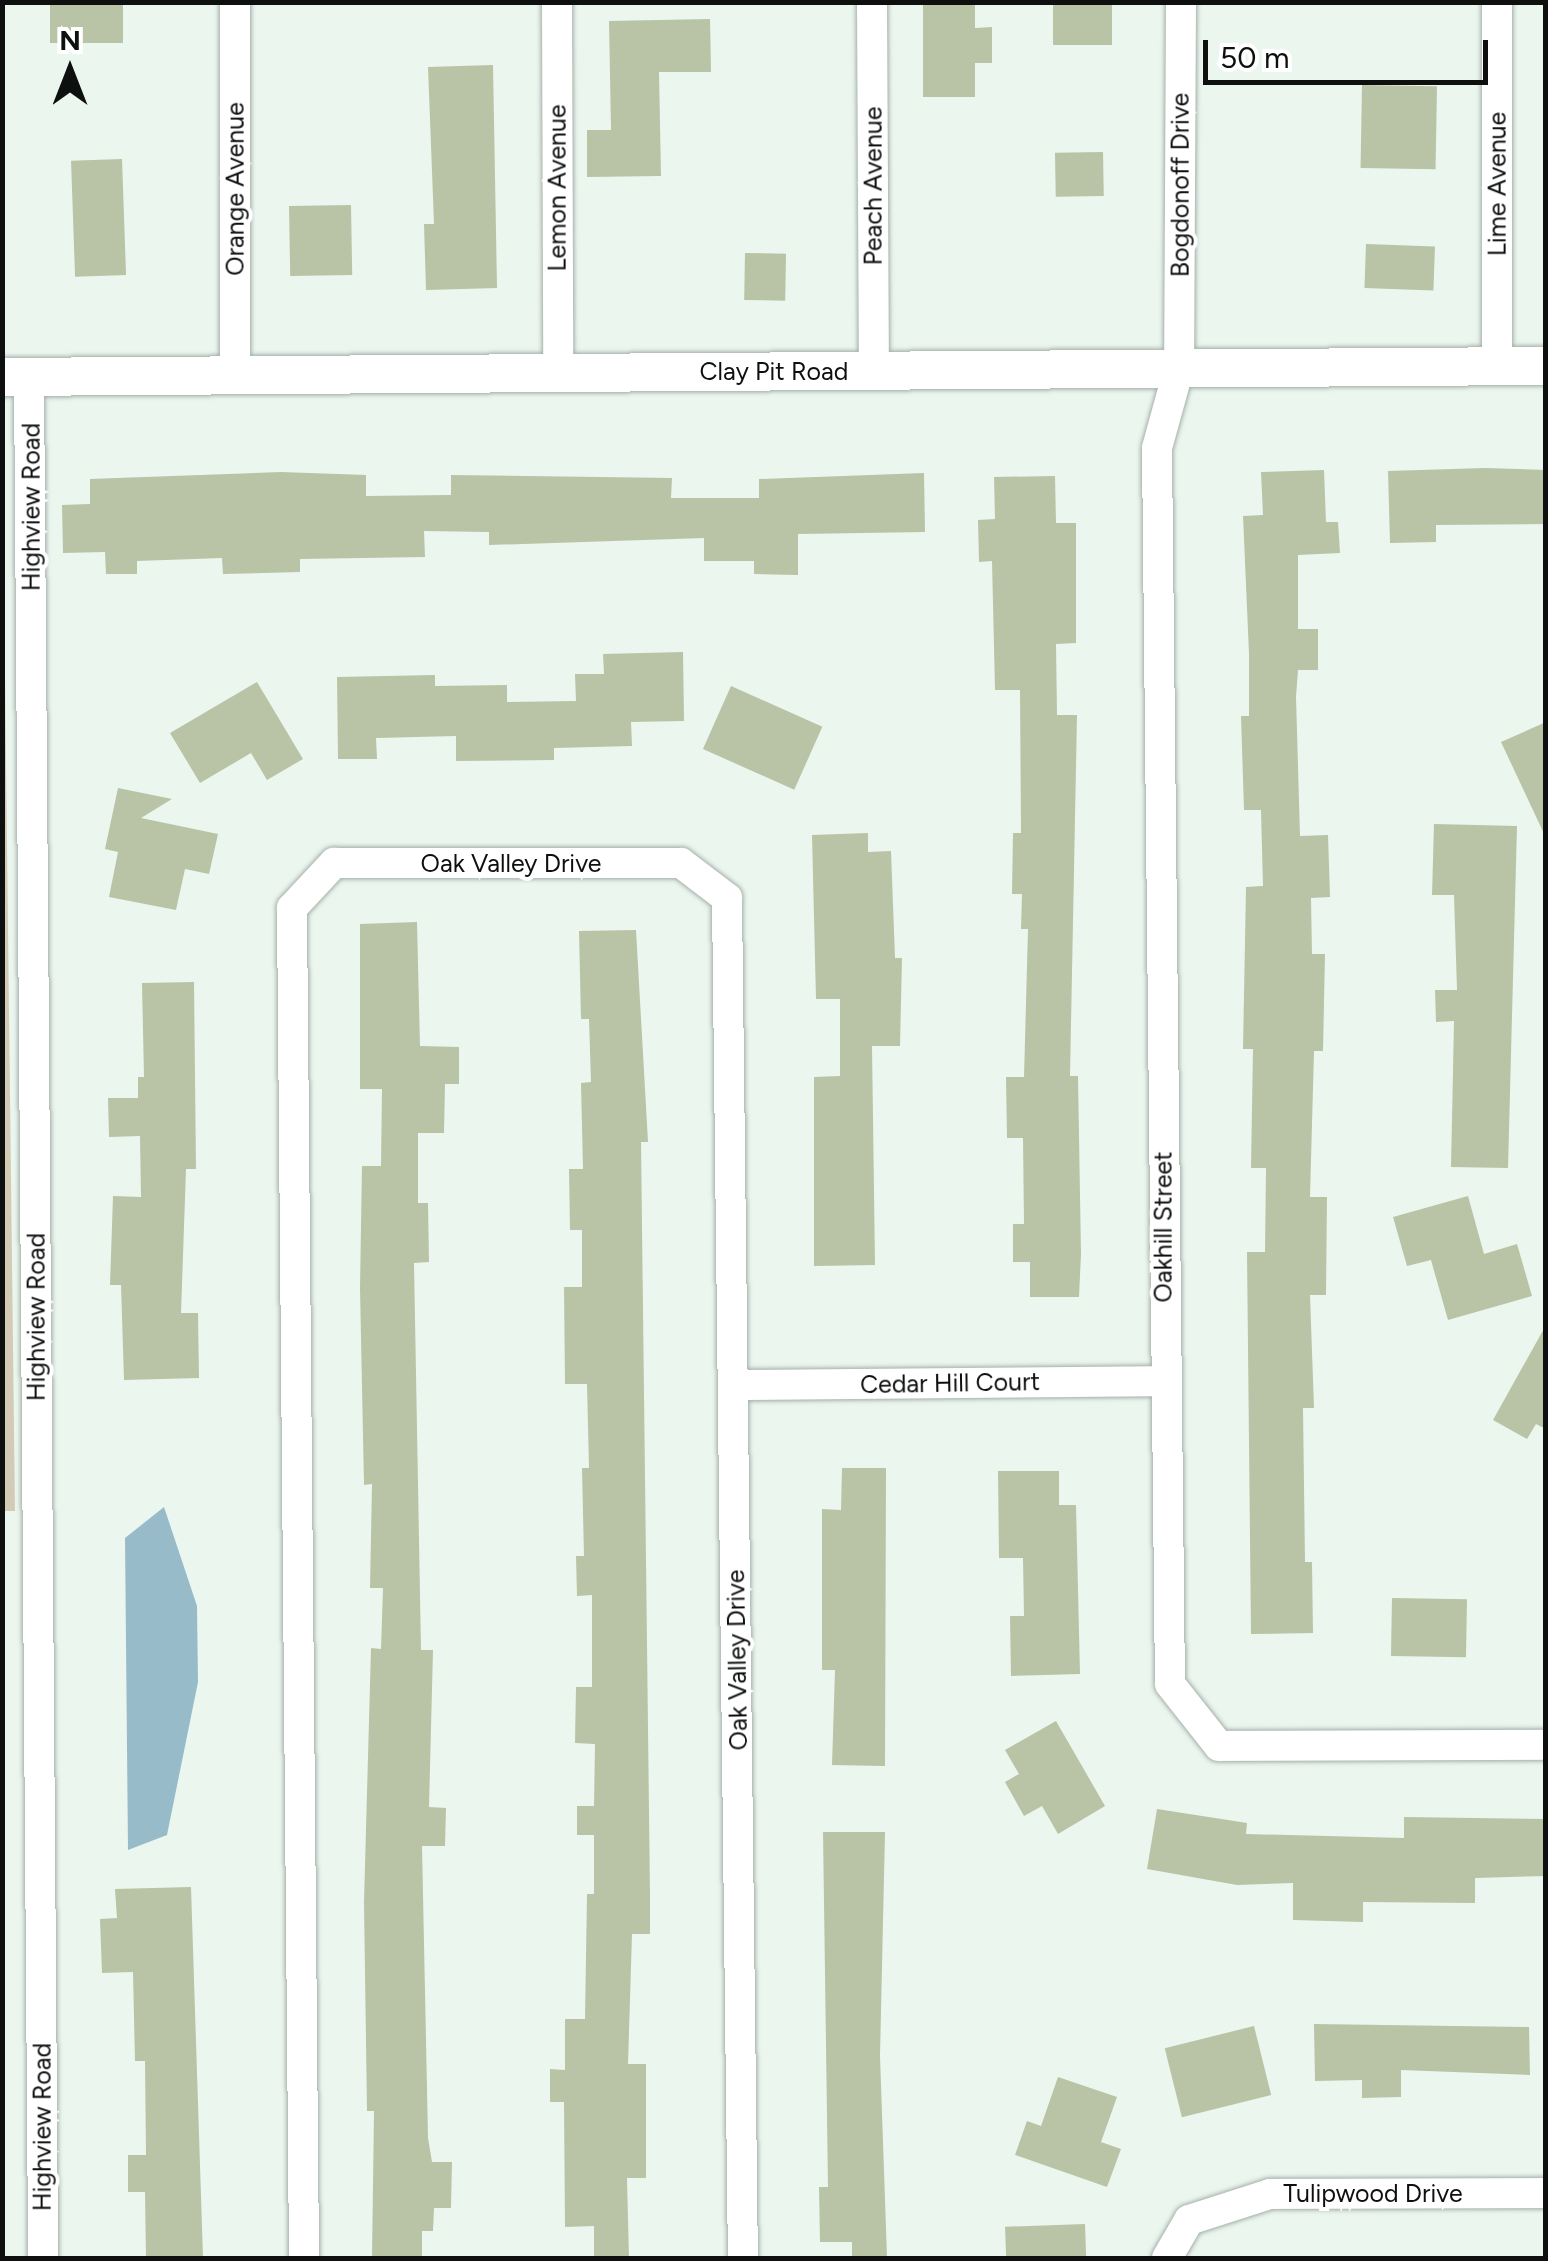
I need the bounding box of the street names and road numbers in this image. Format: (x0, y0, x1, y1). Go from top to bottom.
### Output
street label: Bogdonoff Drive (1165, 93, 1195, 277)
street label: Orange Avenue (220, 102, 250, 276)
street label: Lemon Avenue (542, 104, 572, 272)
street label: Peach Avenue (858, 107, 888, 265)
street label: Lime Avenue (1482, 112, 1512, 256)
street label: Clay Pit Road (700, 356, 848, 386)
street label: Highview Road (16, 423, 46, 591)
street label: Oak Valley Drive (421, 848, 601, 878)
street label: Oakhill Street (1148, 1151, 1178, 1303)
street label: Highview Road (21, 1233, 51, 1401)
street label: Cedar Hill Court (860, 1366, 1040, 1400)
street label: Oak Valley Drive (720, 1569, 754, 1751)
street label: Highview Road (27, 2043, 57, 2211)
street label: Tulipwood Drive (1283, 2178, 1463, 2208)

